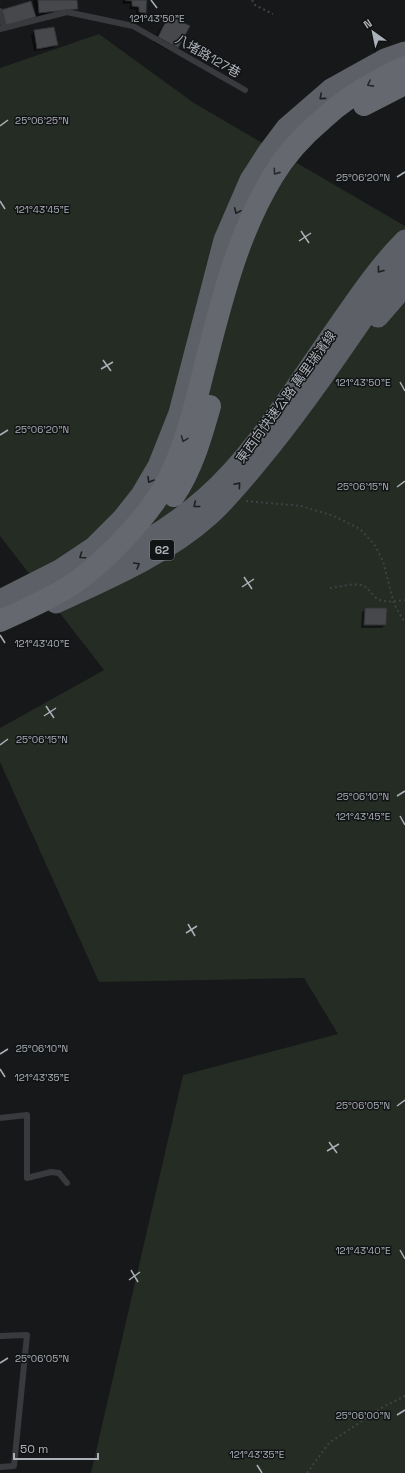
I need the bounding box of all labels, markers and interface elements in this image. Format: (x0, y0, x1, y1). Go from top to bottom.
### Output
text: 121°43'50"E (129, 12, 185, 25)
north arrow (353, 12, 393, 52)
text: N (361, 16, 374, 31)
street label: 八堵路127巷 (172, 31, 244, 81)
one-way arrow (367, 80, 374, 87)
one-way arrow (319, 93, 327, 100)
text: 25°06'25"N (15, 114, 69, 127)
one-way arrow (273, 168, 281, 175)
text: 25°06'20"N (336, 171, 390, 184)
text: 121°43'45"E (15, 203, 70, 216)
one-way arrow (234, 207, 242, 214)
one-way arrow (377, 265, 384, 272)
street label: 東西向快速公路 萬里瑞濱線 (232, 328, 340, 466)
text: 121°43'50"E (335, 376, 391, 389)
text: 25°06'20"N (15, 423, 69, 436)
one-way arrow (181, 436, 189, 443)
one-way arrow (148, 476, 155, 483)
text: 25°06'15"N (337, 480, 389, 493)
one-way arrow (234, 482, 241, 490)
one-way arrow (194, 501, 201, 508)
road number: 62 (150, 540, 174, 560)
one-way arrow (79, 551, 86, 558)
one-way arrow (133, 562, 140, 569)
text: 121°43'40"E (14, 637, 70, 650)
text: 25°06'15"N (16, 733, 68, 746)
text: 25°06'10"N (337, 790, 389, 803)
text: 121°43'45"E (336, 810, 391, 823)
text: 25°06'10"N (16, 1042, 68, 1055)
text: 121°43'35"E (15, 1071, 70, 1084)
text: 25°06'05"N (336, 1099, 390, 1112)
text: 121°43'40"E (335, 1244, 391, 1257)
text: 25°06'05"N (15, 1352, 69, 1365)
text: 25°06'00"N (336, 1409, 390, 1422)
scale bar (14, 1435, 98, 1461)
text: 50 m (20, 1441, 48, 1457)
text: 121°43'35"E (230, 1448, 285, 1461)

